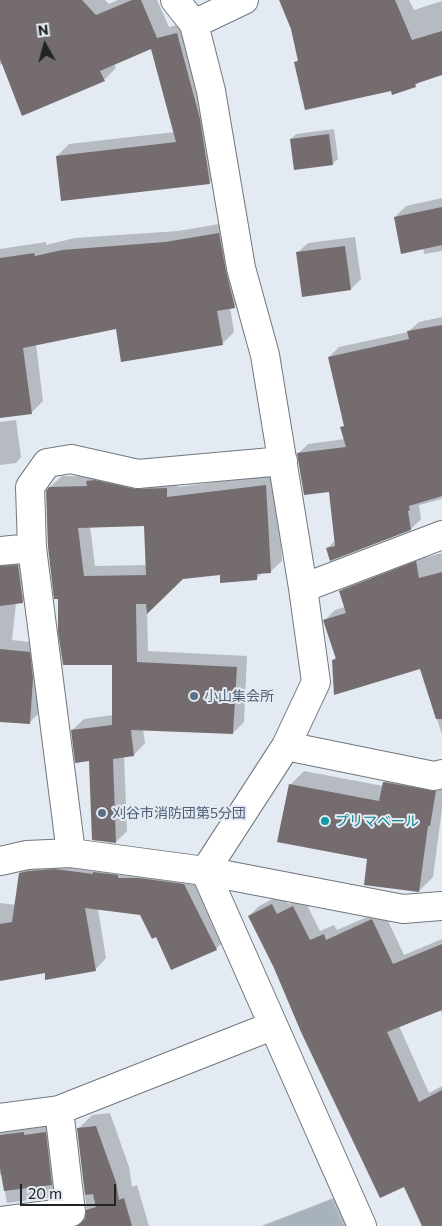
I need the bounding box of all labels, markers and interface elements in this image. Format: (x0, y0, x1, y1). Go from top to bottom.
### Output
north arrow (20, 20, 70, 70)
text: N (37, 21, 49, 39)
place label: 小山集会所 (204, 688, 274, 704)
marker: 小山集会所 (188, 690, 200, 702)
place label: 刈谷市消防団第5分団 (112, 805, 246, 821)
marker: 刈谷市消防団第5分団 (96, 807, 108, 819)
place label: プリマベール (335, 813, 419, 829)
marker: プリマベール (319, 815, 331, 827)
scale bar (22, 1174, 119, 1206)
text: 20 m (28, 1184, 62, 1202)

